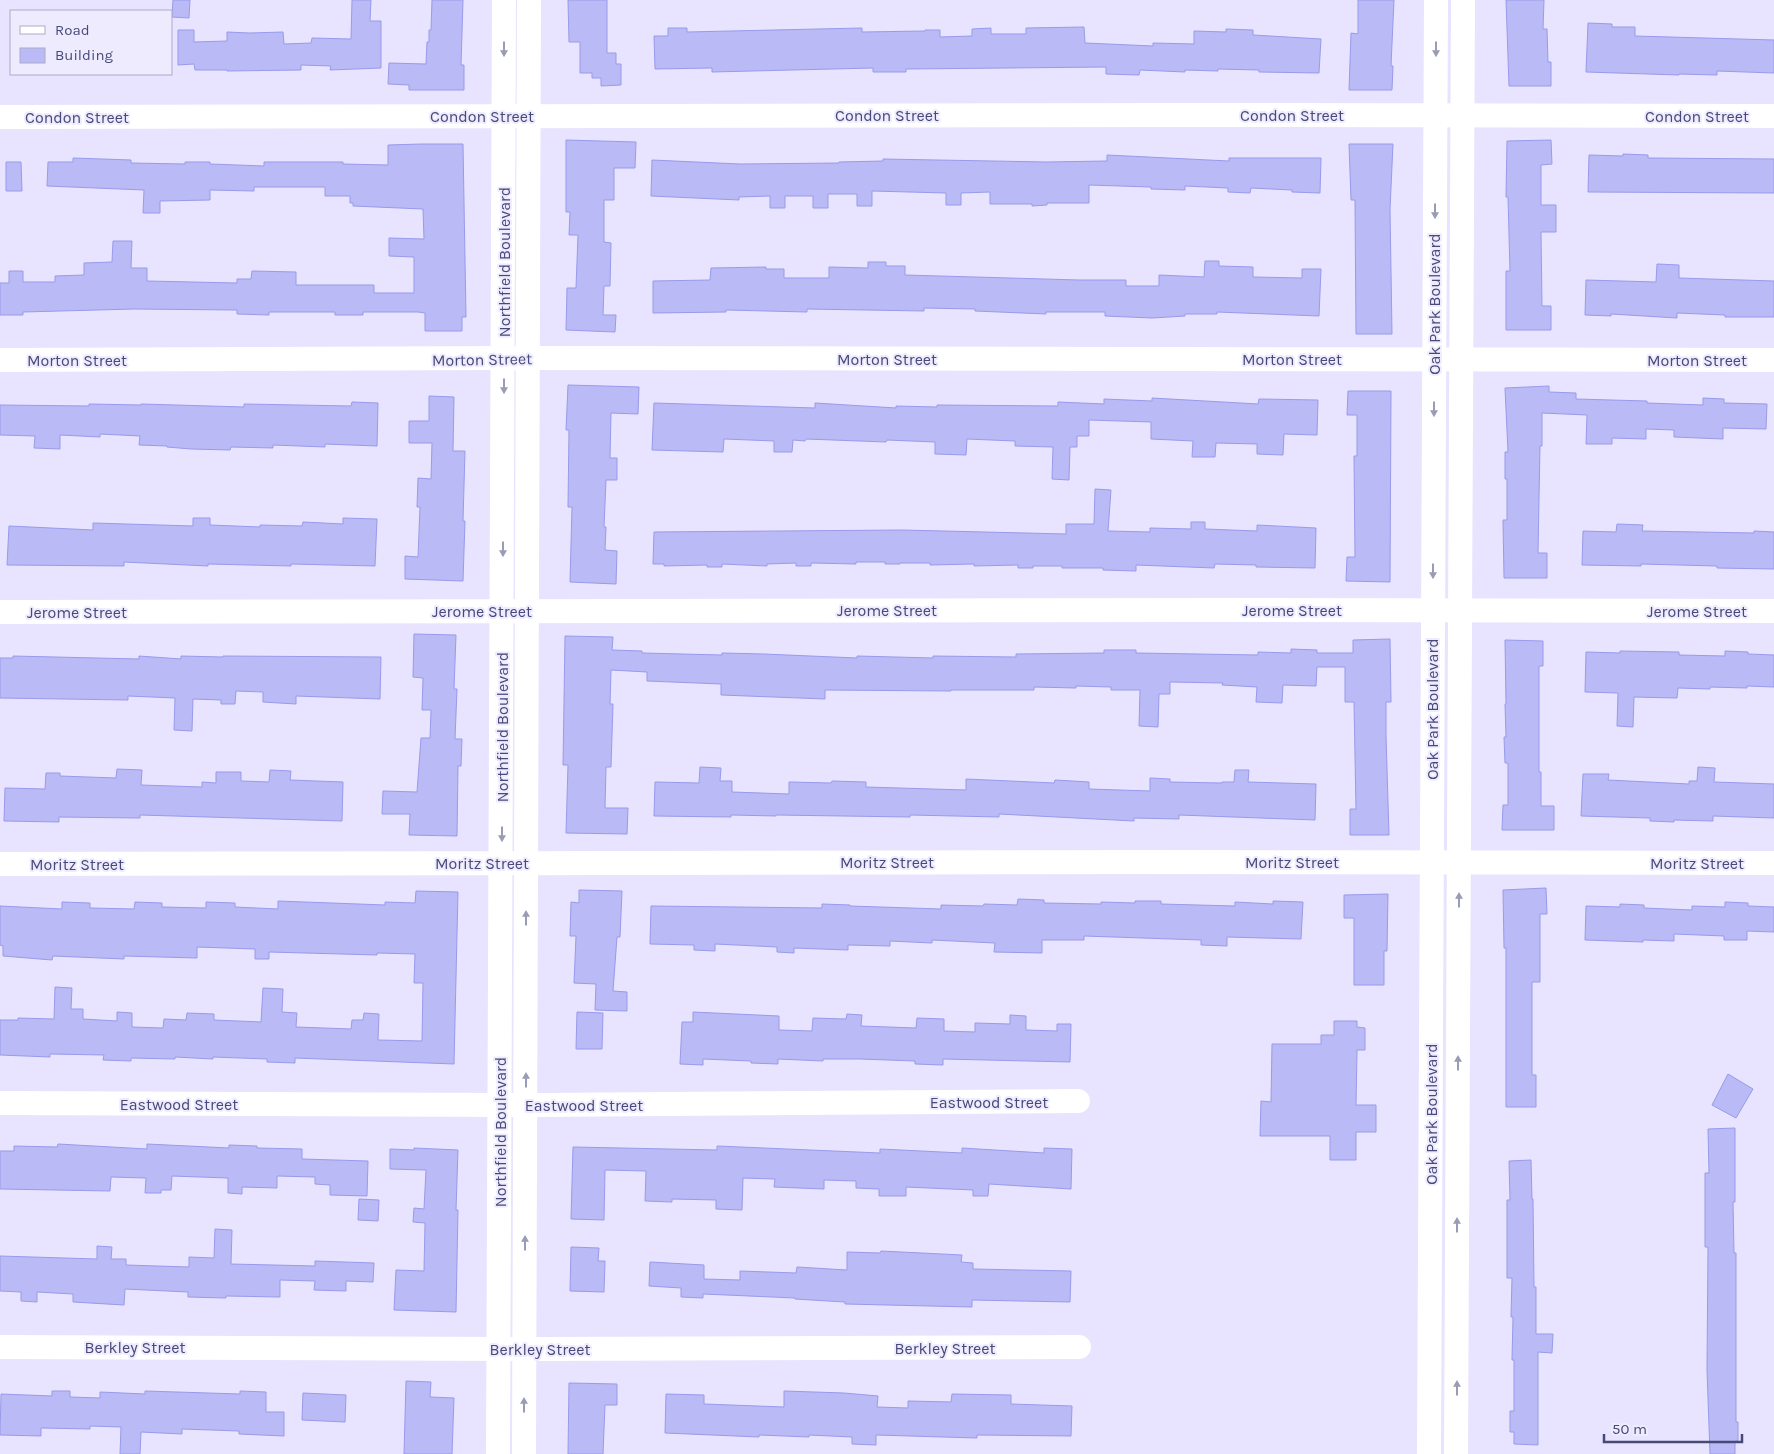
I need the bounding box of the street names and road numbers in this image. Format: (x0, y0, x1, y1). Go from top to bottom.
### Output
street label: Condon Street (835, 106, 939, 125)
street label: Condon Street (1240, 106, 1344, 125)
street label: Condon Street (430, 107, 534, 126)
street label: Condon Street (1645, 107, 1749, 126)
street label: Condon Street (25, 108, 129, 127)
street label: Northfield Boulevard (495, 187, 514, 337)
street label: Oak Park Boulevard (1425, 233, 1444, 375)
street label: Morton Street (432, 349, 532, 370)
street label: Morton Street (837, 350, 937, 369)
street label: Morton Street (1242, 350, 1342, 369)
street label: Morton Street (27, 351, 127, 370)
street label: Morton Street (1647, 351, 1747, 370)
street label: Jerome Street (837, 601, 937, 620)
street label: Jerome Street (1242, 601, 1342, 620)
street label: Jerome Street (432, 602, 532, 621)
street label: Jerome Street (1647, 602, 1747, 621)
street label: Jerome Street (27, 603, 127, 622)
street label: Oak Park Boulevard (1423, 638, 1442, 780)
street label: Northfield Boulevard (493, 652, 512, 802)
street label: Moritz Street (840, 853, 934, 872)
street label: Moritz Street (1245, 853, 1339, 872)
street label: Moritz Street (435, 854, 529, 873)
street label: Moritz Street (1650, 854, 1744, 873)
street label: Moritz Street (30, 855, 124, 874)
street label: Oak Park Boulevard (1422, 1043, 1441, 1185)
street label: Northfield Boulevard (491, 1057, 510, 1207)
street label: Eastwood Street (930, 1093, 1048, 1112)
street label: Eastwood Street (120, 1095, 238, 1114)
street label: Eastwood Street (525, 1096, 643, 1115)
street label: Berkley Street (85, 1338, 185, 1357)
street label: Berkley Street (895, 1339, 995, 1358)
street label: Berkley Street (490, 1340, 590, 1359)

